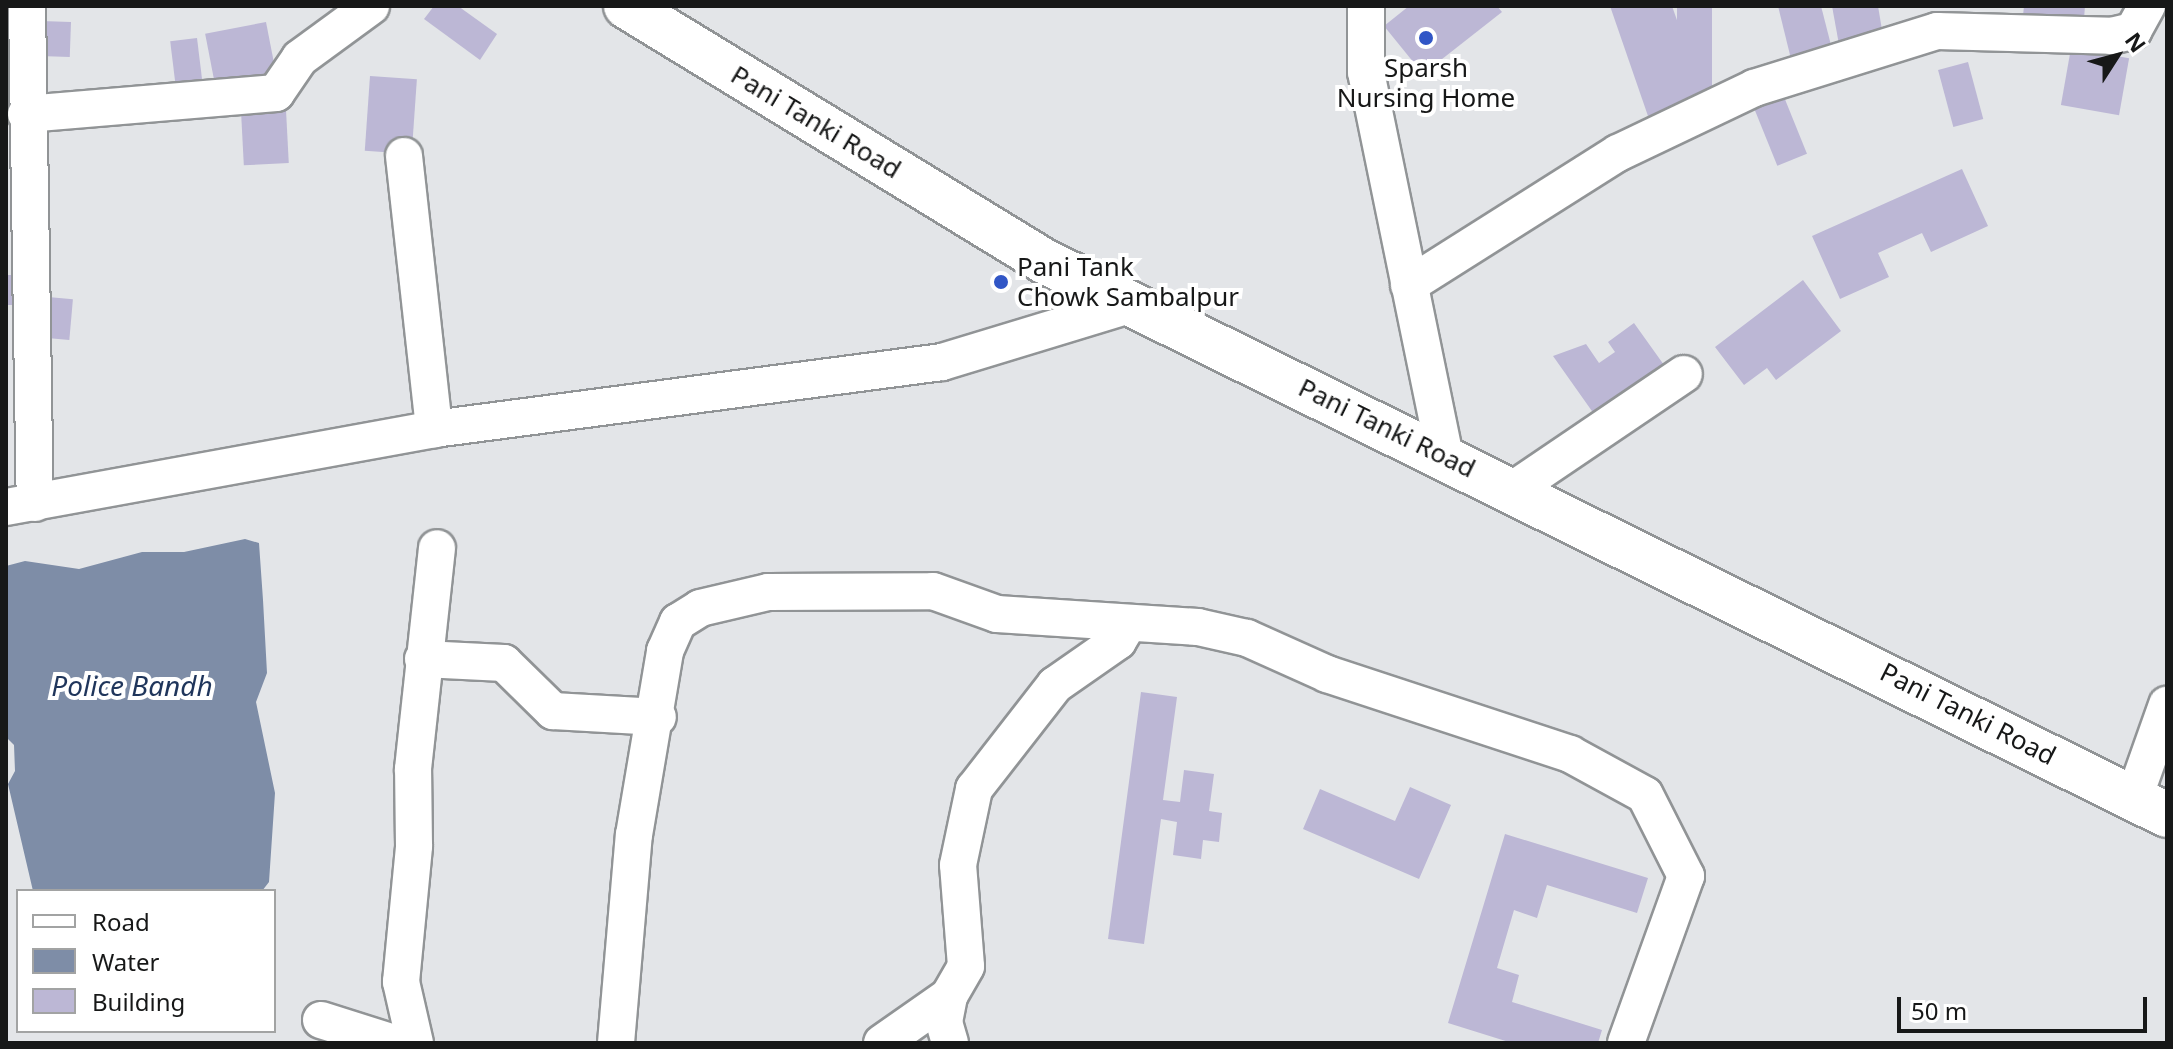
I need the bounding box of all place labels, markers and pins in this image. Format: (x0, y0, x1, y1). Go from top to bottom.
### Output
marker: Sparsh Nursing Home (1415, 27, 1437, 49)
place label: Sparsh Nursing Home (1337, 52, 1515, 114)
place label: Pani Tank Chowk Sambalpur (1017, 251, 1239, 312)
marker: Pani Tank Chowk Sambalpur (992, 273, 1010, 291)

